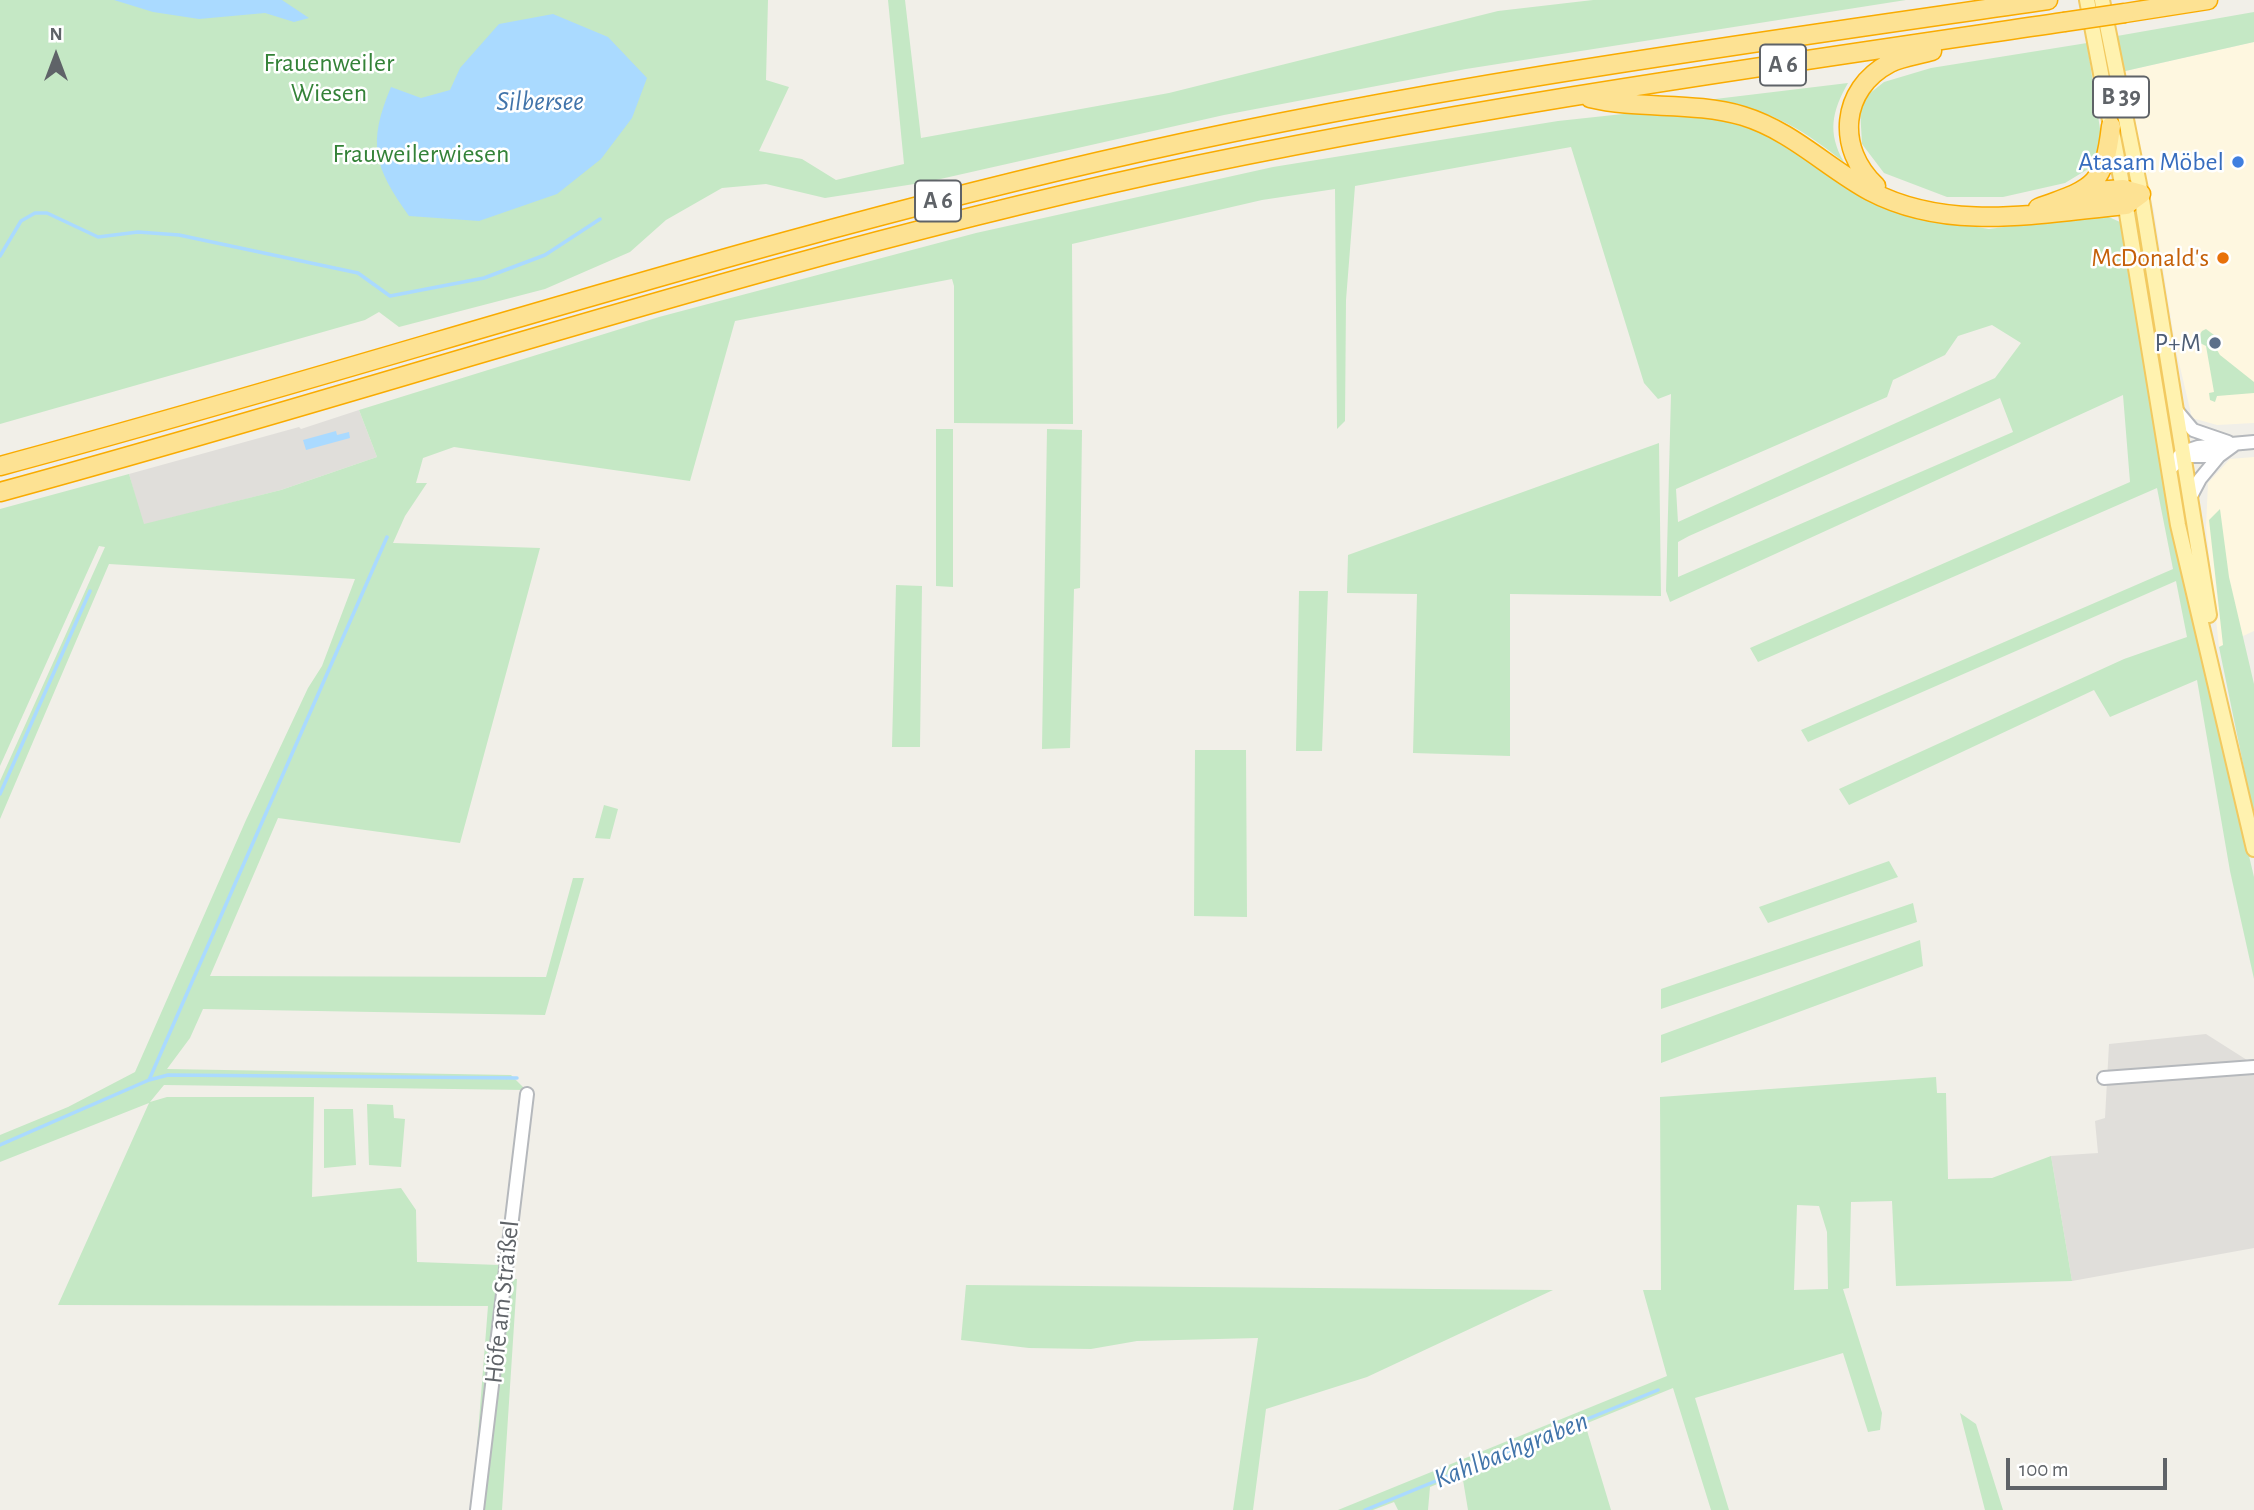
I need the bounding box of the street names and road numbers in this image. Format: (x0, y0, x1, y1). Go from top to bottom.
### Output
road number: A 6 (1760, 44, 1806, 86)
road number: B 39 (2093, 76, 2149, 118)
road number: A 6 (915, 181, 961, 222)
street label: Höfe am Sträßel (478, 1219, 526, 1385)

